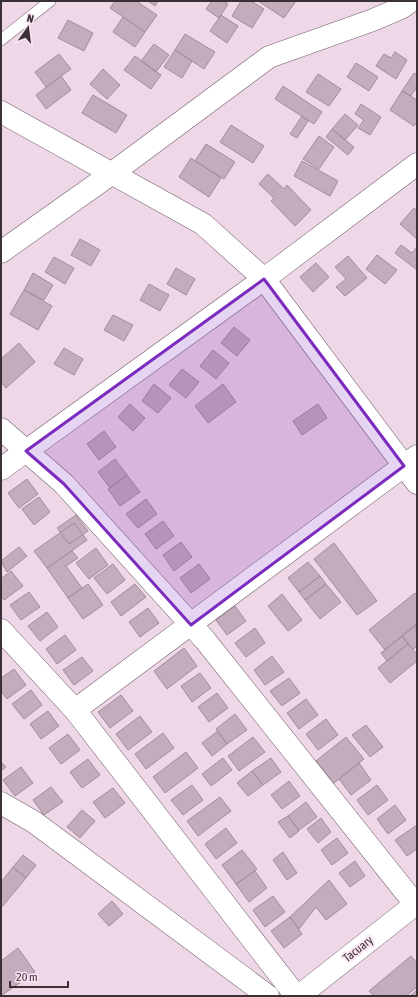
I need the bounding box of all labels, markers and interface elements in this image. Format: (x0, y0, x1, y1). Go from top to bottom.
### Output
north arrow (8, 8, 48, 48)
text: N (26, 12, 35, 25)
street label: Tacuary (340, 933, 376, 965)
scale bar (10, 963, 68, 989)
text: 20 m (16, 970, 38, 984)

